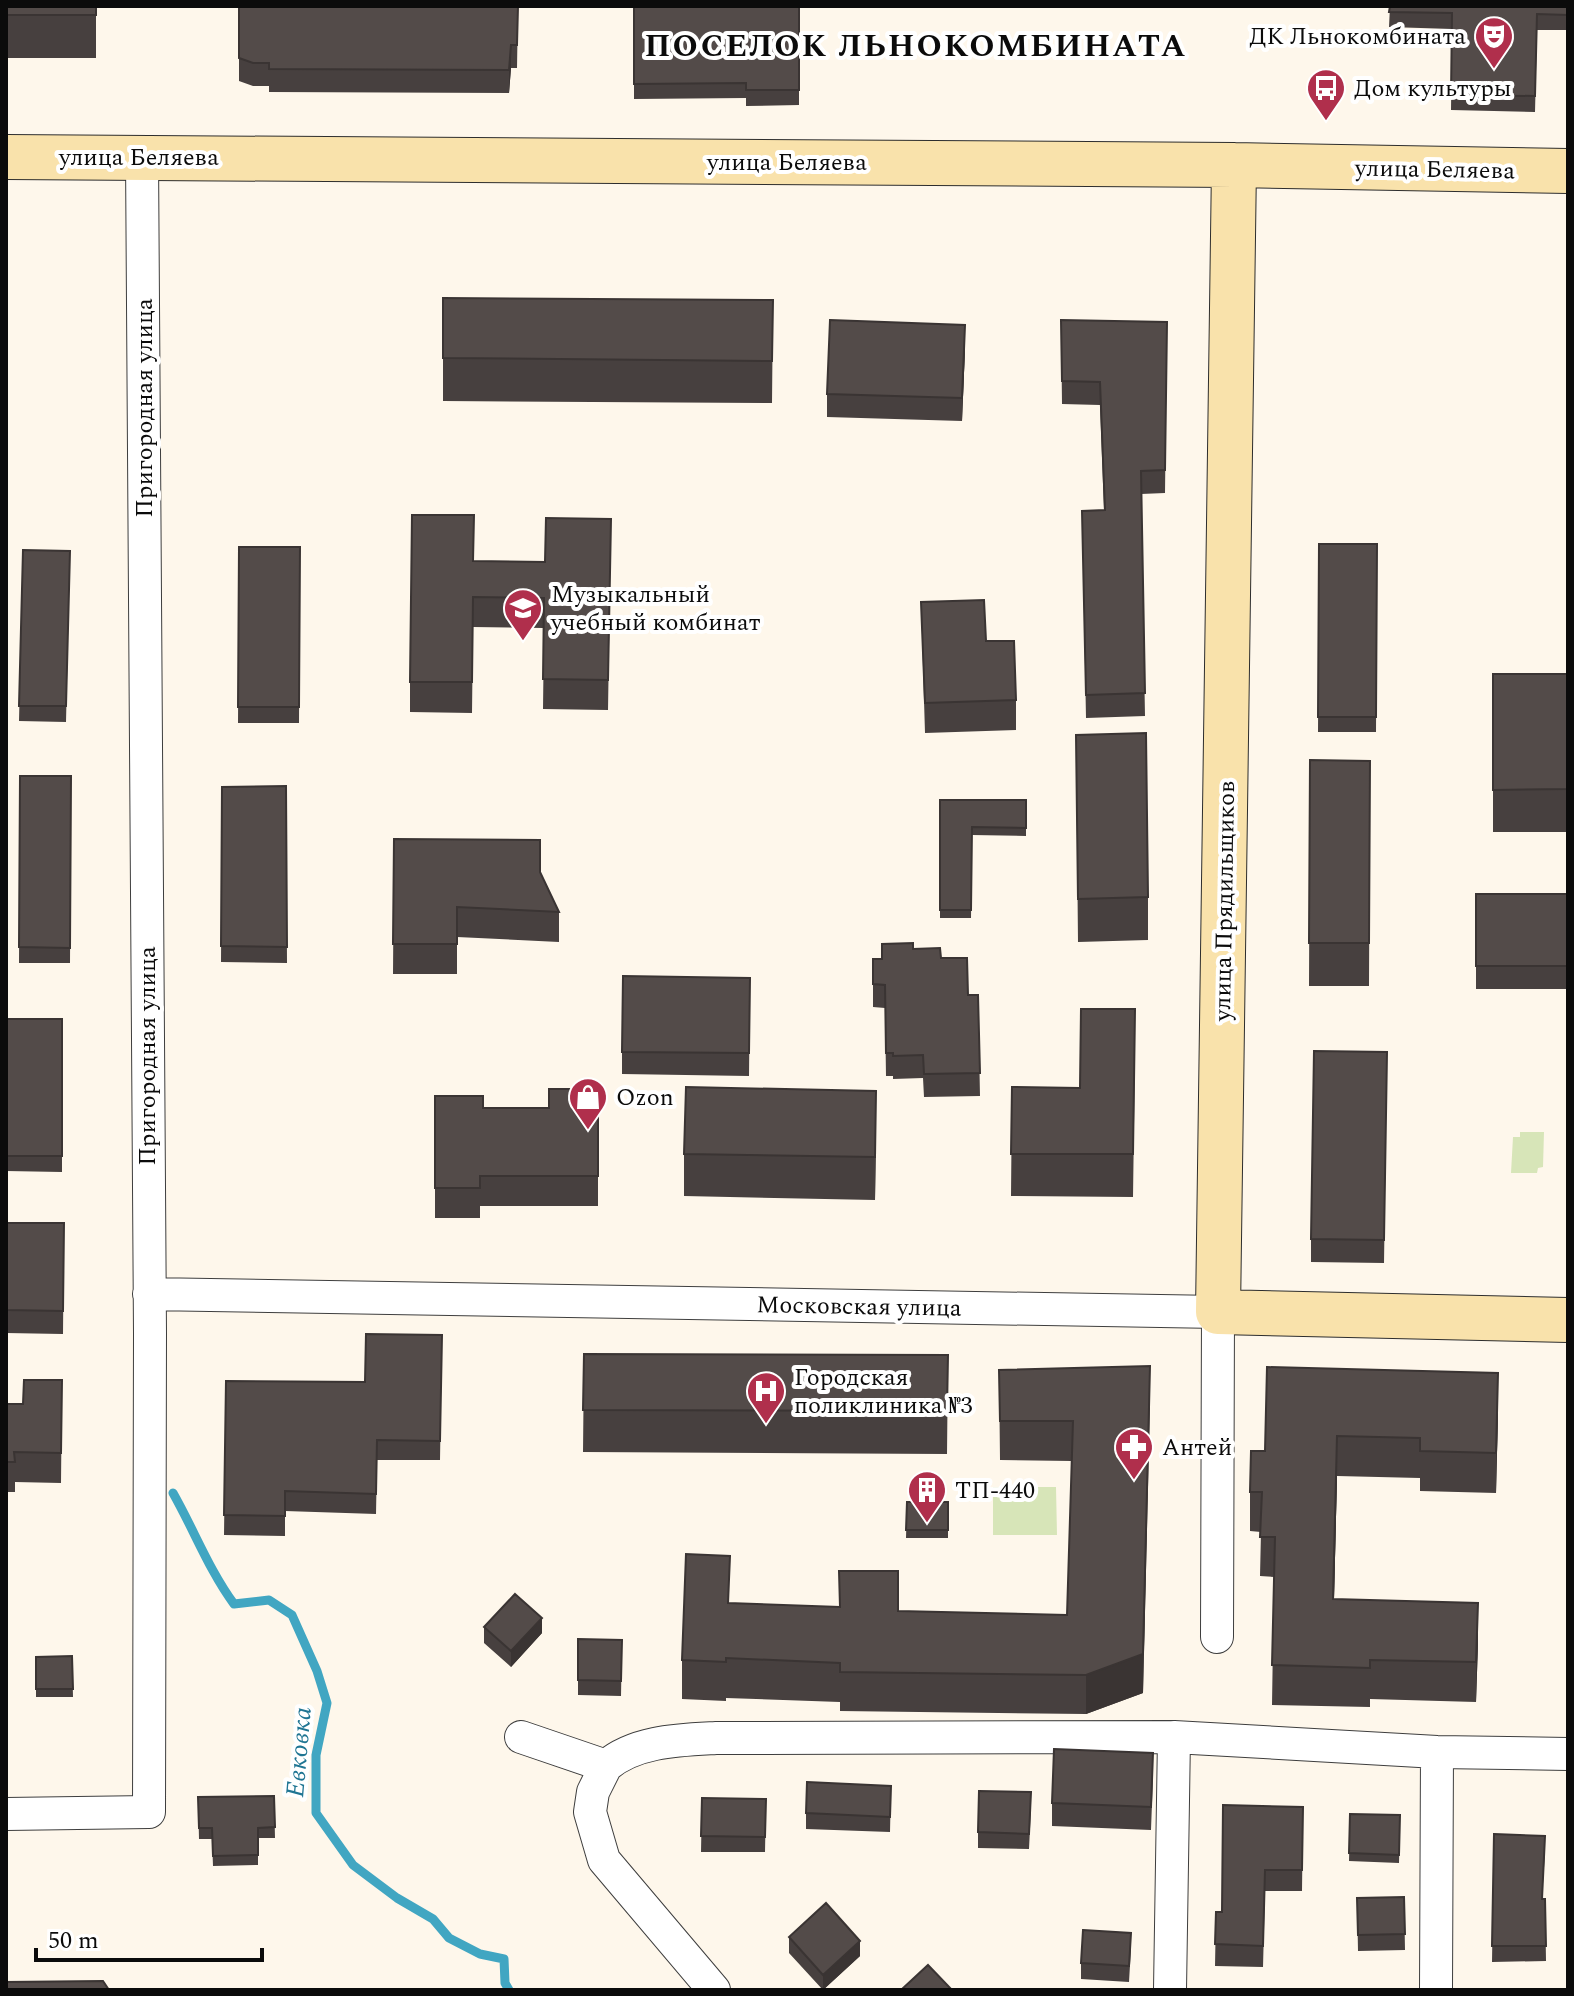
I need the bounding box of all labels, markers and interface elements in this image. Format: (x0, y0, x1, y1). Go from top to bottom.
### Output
theatre icon: ДК Льнокомбината (1473, 15, 1515, 70)
place label: ДК Льнокомбината (1249, 19, 1466, 55)
district label: ПОСЕЛОК ЛЬНОКОМБИНАТА (645, 22, 1188, 71)
bus stop icon: Дом культуры (1305, 67, 1347, 122)
place label: Дом культуры (1354, 71, 1511, 107)
street label: улица Беляева (58, 140, 219, 176)
street label: улица Беляева (706, 145, 867, 181)
street label: улица Беляева (1354, 151, 1516, 189)
street label: Пригородная улица (127, 298, 163, 518)
place label: Музыкальный учебный комбинат (550, 577, 761, 641)
school or university icon: Музыкальный учебный комбинат (502, 587, 544, 642)
street label: улица Прядильщиков (1205, 781, 1245, 1022)
street label: Пригородная улица (130, 946, 166, 1166)
shop icon: Ozon (567, 1076, 609, 1131)
place label: Ozon (616, 1080, 674, 1116)
street label: Московская улица (756, 1287, 962, 1327)
place label: Городская поликлиника №3 (794, 1360, 972, 1424)
hospital icon: Городская поликлиника №3 (745, 1370, 787, 1425)
pharmacy icon: Антей (1113, 1426, 1155, 1481)
place label: Антей (1162, 1430, 1232, 1466)
building icon: ТП-440 (906, 1469, 948, 1524)
place label: ТП-440 (955, 1473, 1035, 1509)
water label: Евковка (275, 1705, 323, 1799)
scale bar (36, 1912, 262, 1962)
text: 50 m (48, 1923, 99, 1959)

